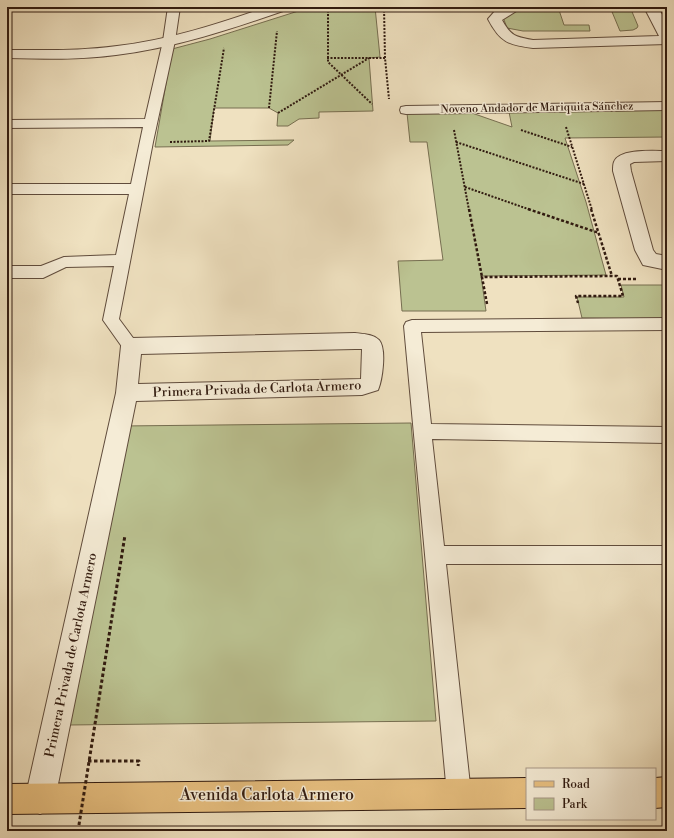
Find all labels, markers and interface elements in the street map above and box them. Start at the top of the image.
street label: Noveno Andador de Mariquita Sánchez [440,99,634,117]
street label: Primera Privada de Carlota Armero [152,377,362,401]
street label: Primera Privada de Carlota Armero [41,551,101,759]
legend [526,768,656,820]
text: Road [562,777,590,792]
street label: Avenida Carlota Armero [179,785,354,805]
text: Park [562,797,588,812]

